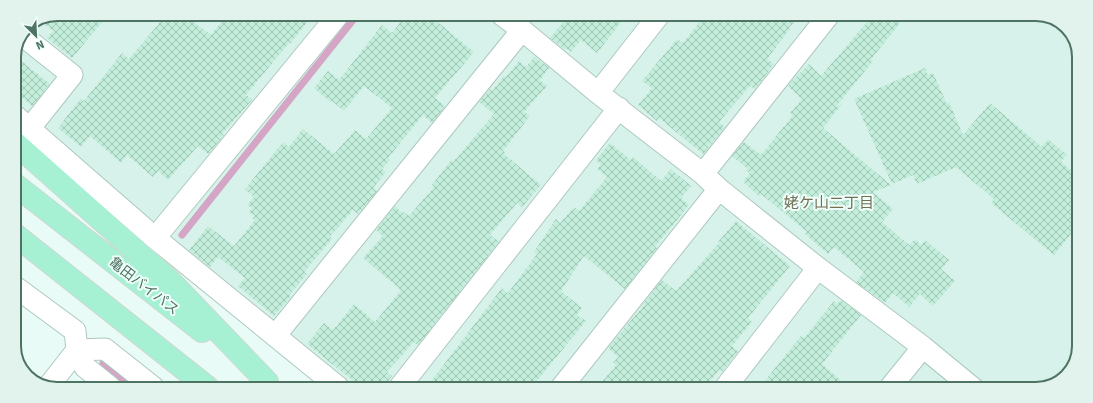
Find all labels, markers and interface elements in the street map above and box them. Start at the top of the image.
north arrow [16,16,56,56]
text: N [34,37,46,52]
district label: 姥ケ山二丁目 [784,194,874,212]
street label: 亀田バイパス [106,254,182,318]

